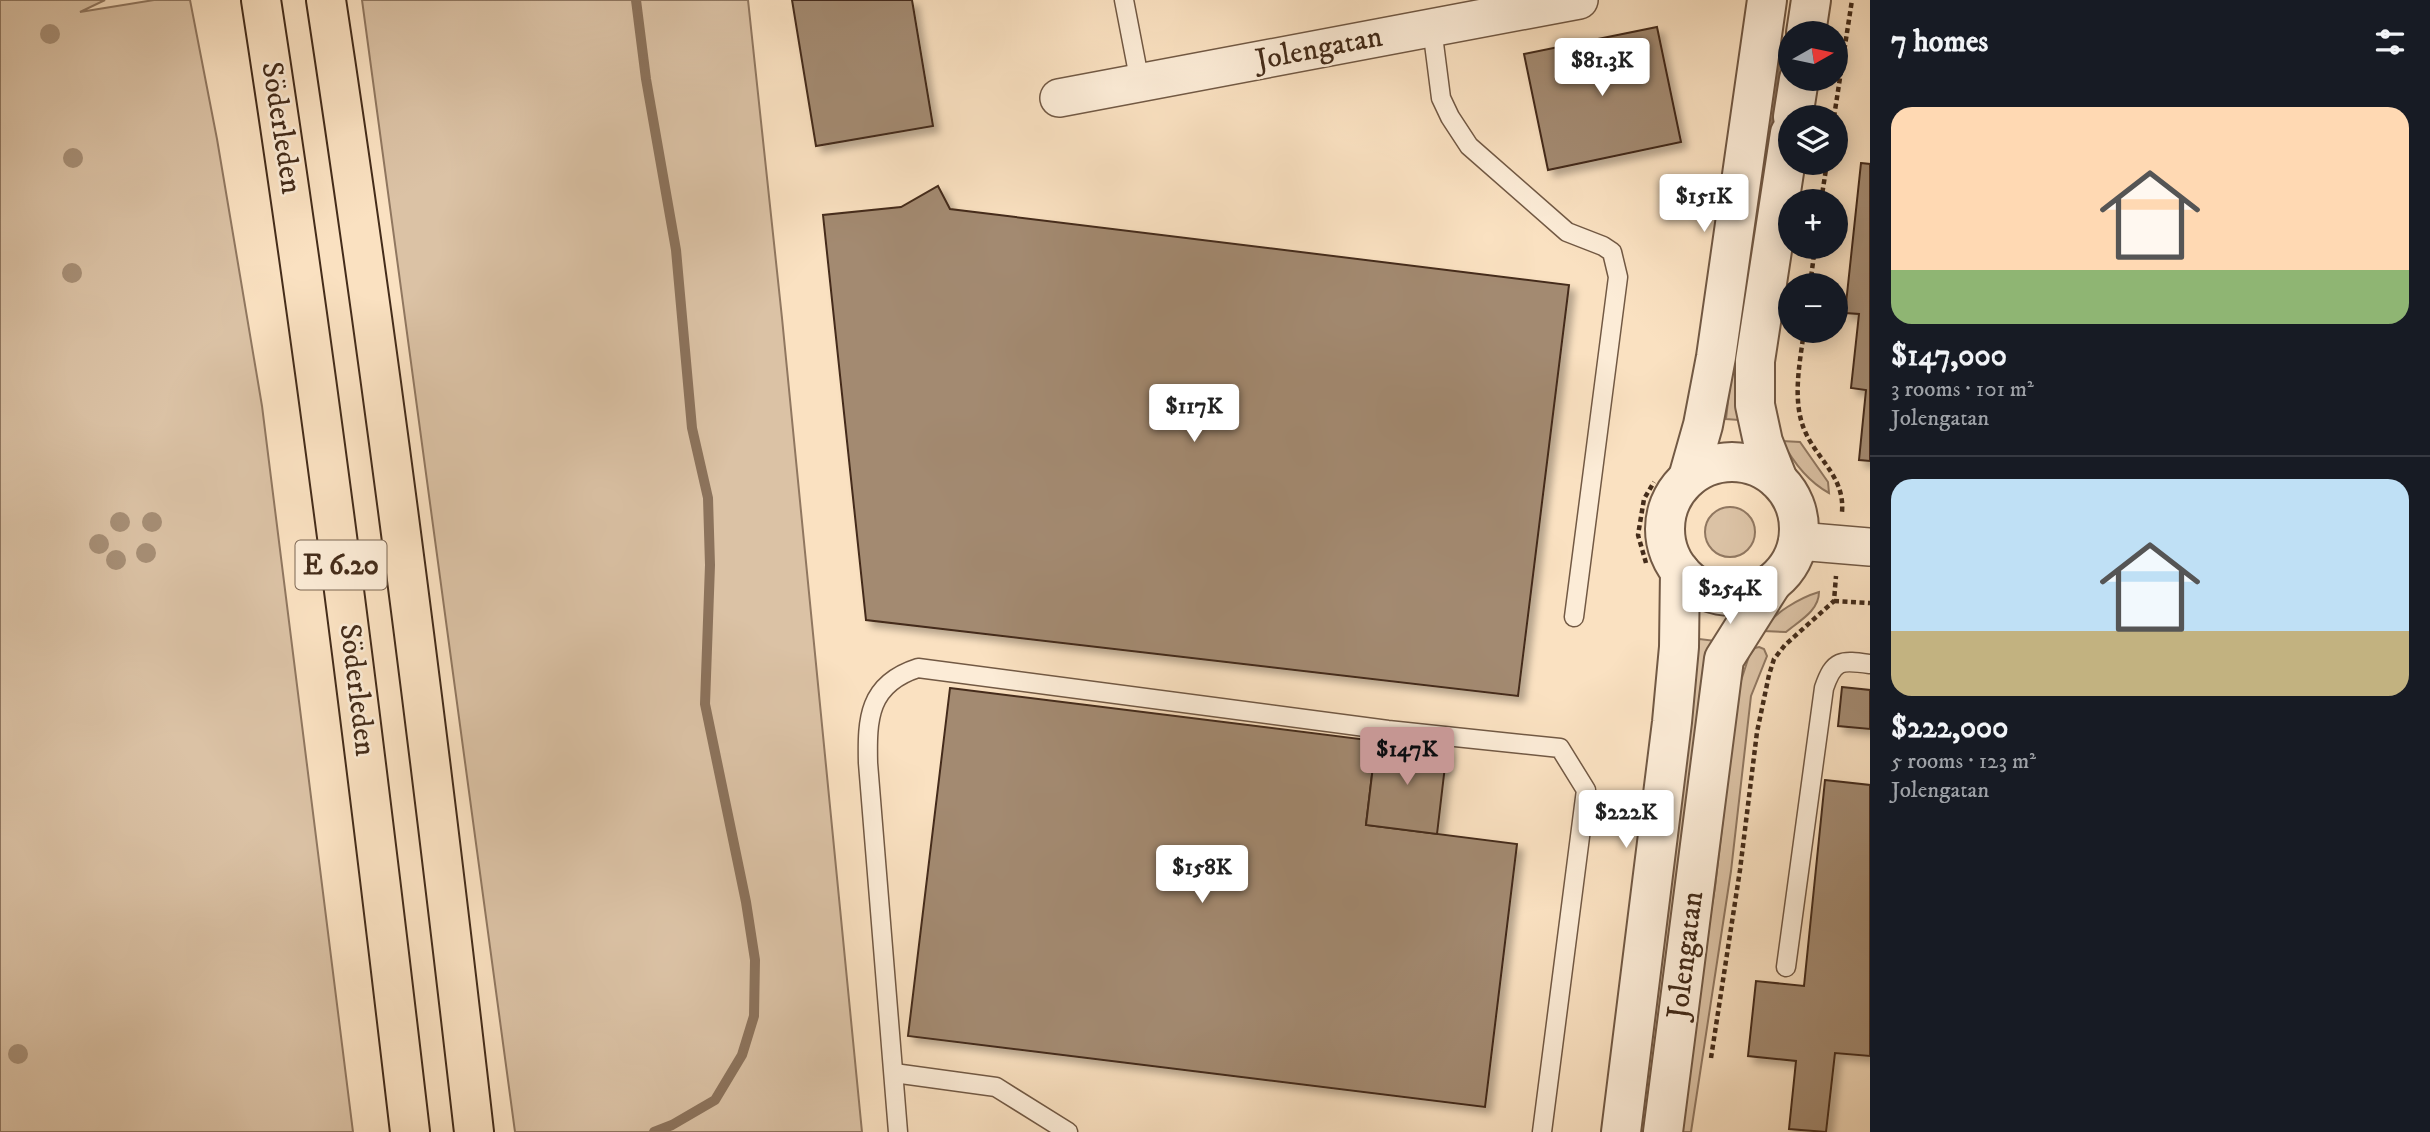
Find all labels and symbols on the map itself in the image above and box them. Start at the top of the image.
street label: Jolengatan [1250,19,1386,80]
north arrow [1778,21,1848,91]
pin: $81.3K [1545,38,1659,98]
street label: Söderleden [252,59,310,197]
pin: $151K [1655,174,1753,234]
pin: $117K [1145,384,1243,444]
road number: E 6.20 [296,540,386,590]
pin: $254K [1681,566,1779,626]
street label: Söderleden [331,622,384,759]
pin: $147K [1358,728,1456,787]
pin: $222K [1577,790,1675,850]
pin: $158K [1153,846,1251,905]
street label: Jolengatan [1659,889,1712,1024]

